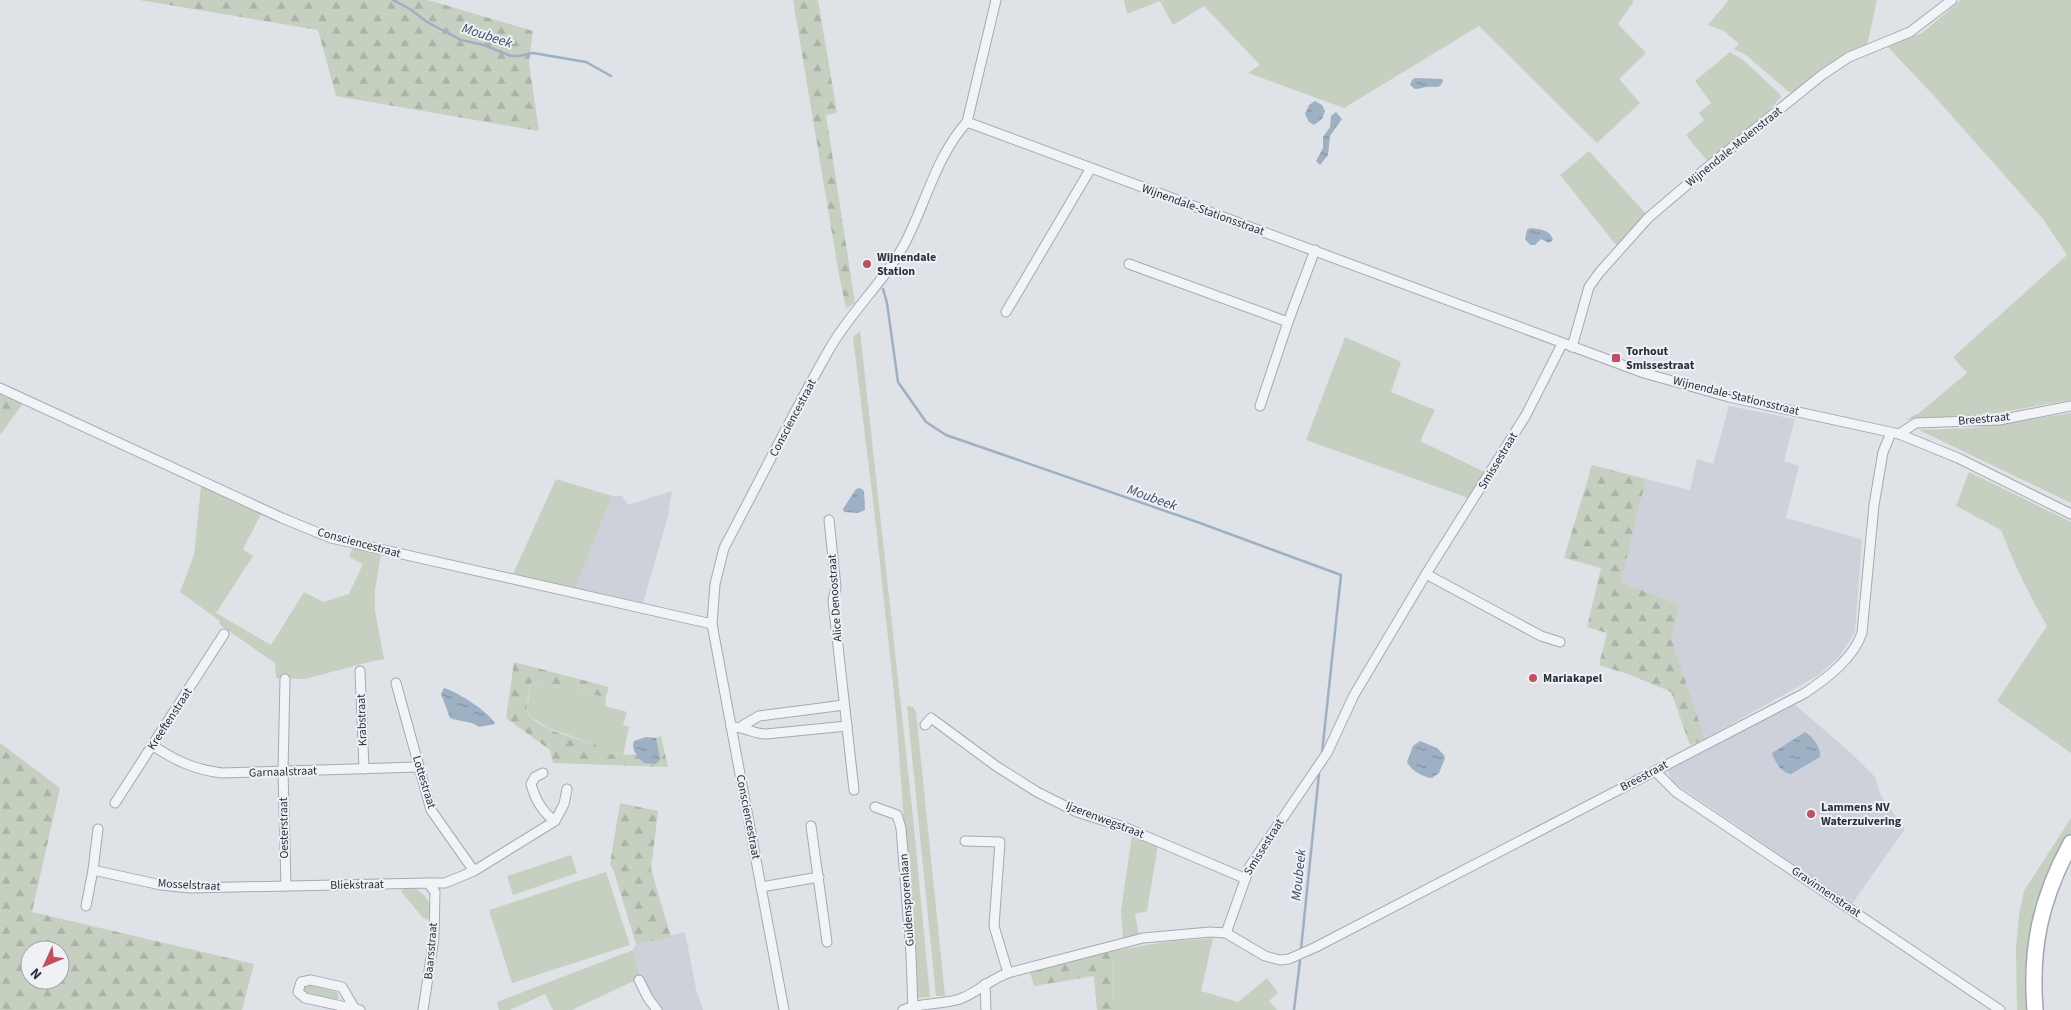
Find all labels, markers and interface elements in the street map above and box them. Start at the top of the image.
water label: Moubeek [459,18,515,54]
street label: Wijnendale-Molenstraat [1682,103,1786,191]
street label: Wijnendale-Stationsstraat [1139,180,1267,240]
place label: Wijnendale Station [877,249,936,280]
marker: Wijnendale Station [861,258,873,270]
place label: Torhout Smissestraat [1626,343,1695,374]
marker: Torhout Smissestraat [1610,352,1622,364]
street label: Wijnendale-Stationsstraat [1671,372,1801,420]
street label: Consciencestraat [765,376,821,460]
street label: Breestraat [1957,408,2011,430]
street label: Smissestraat [1474,429,1522,493]
water label: Moubeek [1124,480,1180,516]
street label: Consciencestraat [315,524,403,562]
street label: Alice Denoostraat [823,554,847,642]
place label: Mariakapel [1543,670,1603,687]
marker: Mariakapel [1527,672,1539,684]
street label: Kreeftenstraat [144,685,196,753]
street label: Krabstraat [353,694,371,746]
street label: Lottestraat [408,754,440,810]
street label: Breestraat [1617,756,1671,796]
street label: Garnaalstraat [249,762,317,782]
street label: Consciencestraat [731,773,765,861]
street label: Oesterstraat [275,797,293,859]
street label: Ijzerenwegstraat [1063,797,1147,843]
place label: Lammens NV Waterzuivering [1821,799,1902,830]
marker: Lammens NV Waterzuivering [1805,808,1817,820]
street label: Smissestraat [1240,815,1288,879]
water label: Moubeek [1286,848,1312,902]
street label: Guldensporenlaan [895,853,919,947]
street label: Gravinnenstraat [1788,863,1864,921]
street label: Mosselstraat [157,875,221,895]
street label: Bliekstraat [330,876,384,894]
street label: Baarsstraat [420,922,442,980]
north arrow [20,940,70,990]
text: N [26,963,47,984]

